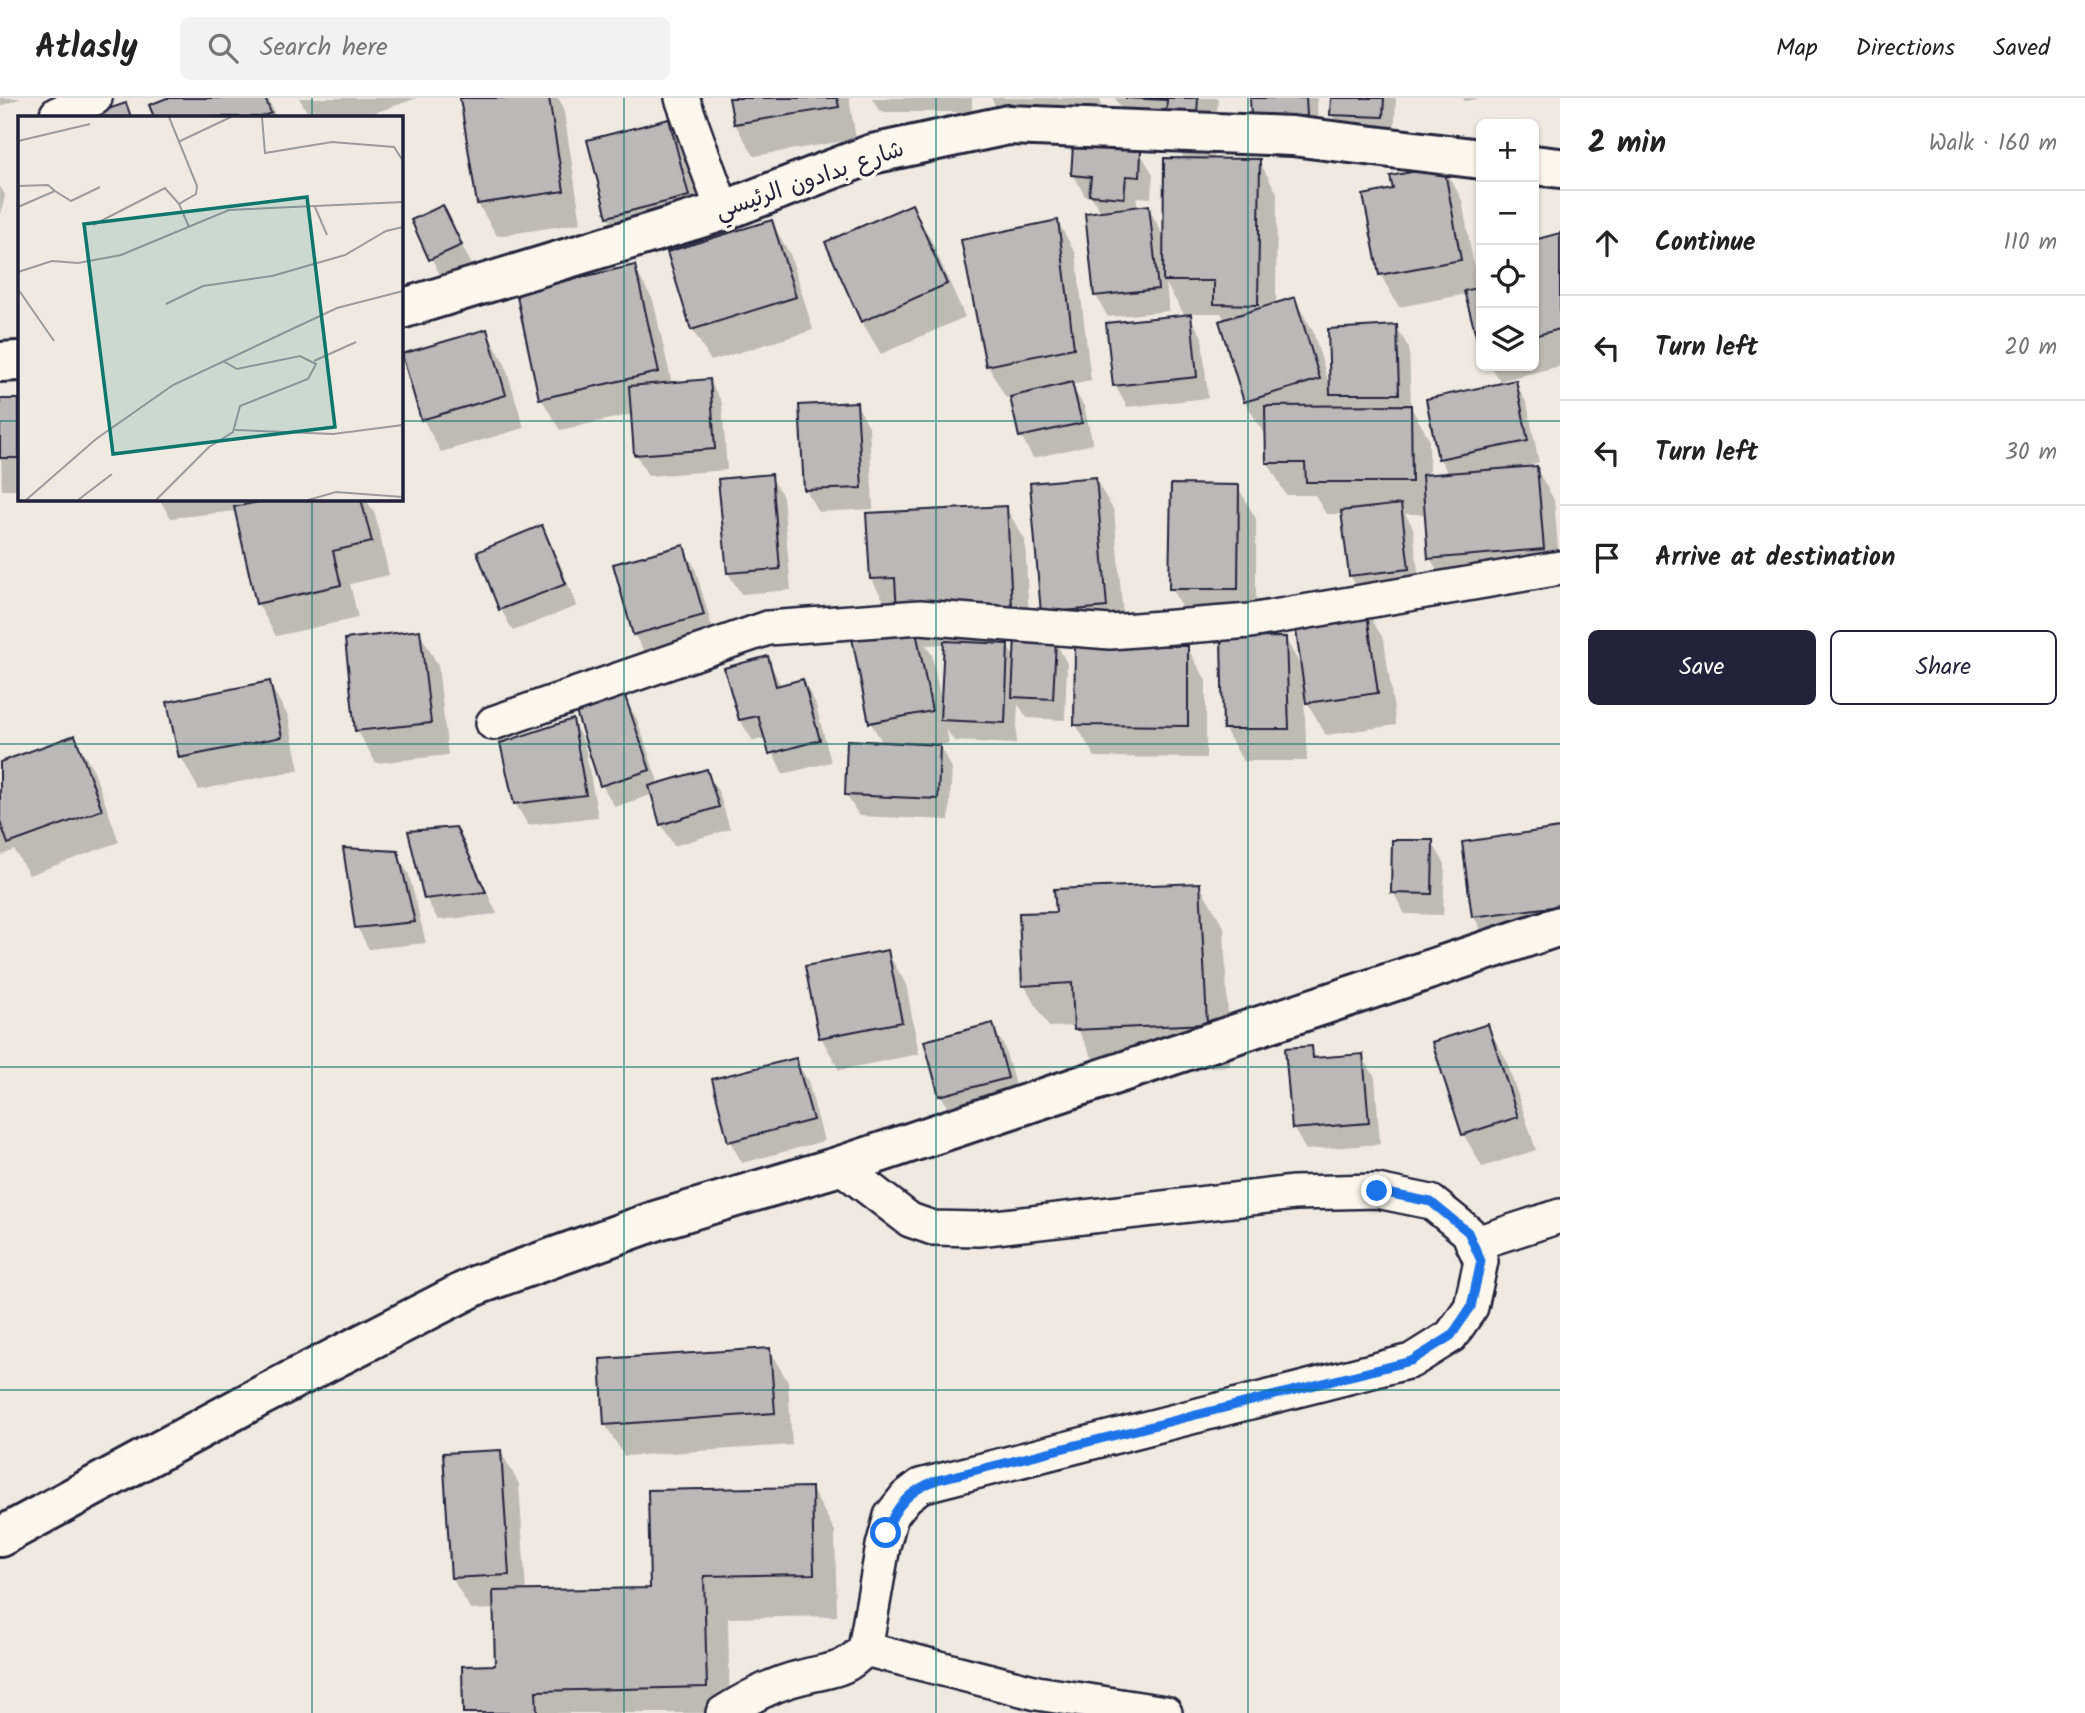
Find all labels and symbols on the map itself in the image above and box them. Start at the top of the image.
inset map [18,116,402,500]
street label: شارع بدادون الرئيسي [711,132,910,231]
route end [1361,1175,1392,1206]
route start [870,1517,901,1548]

